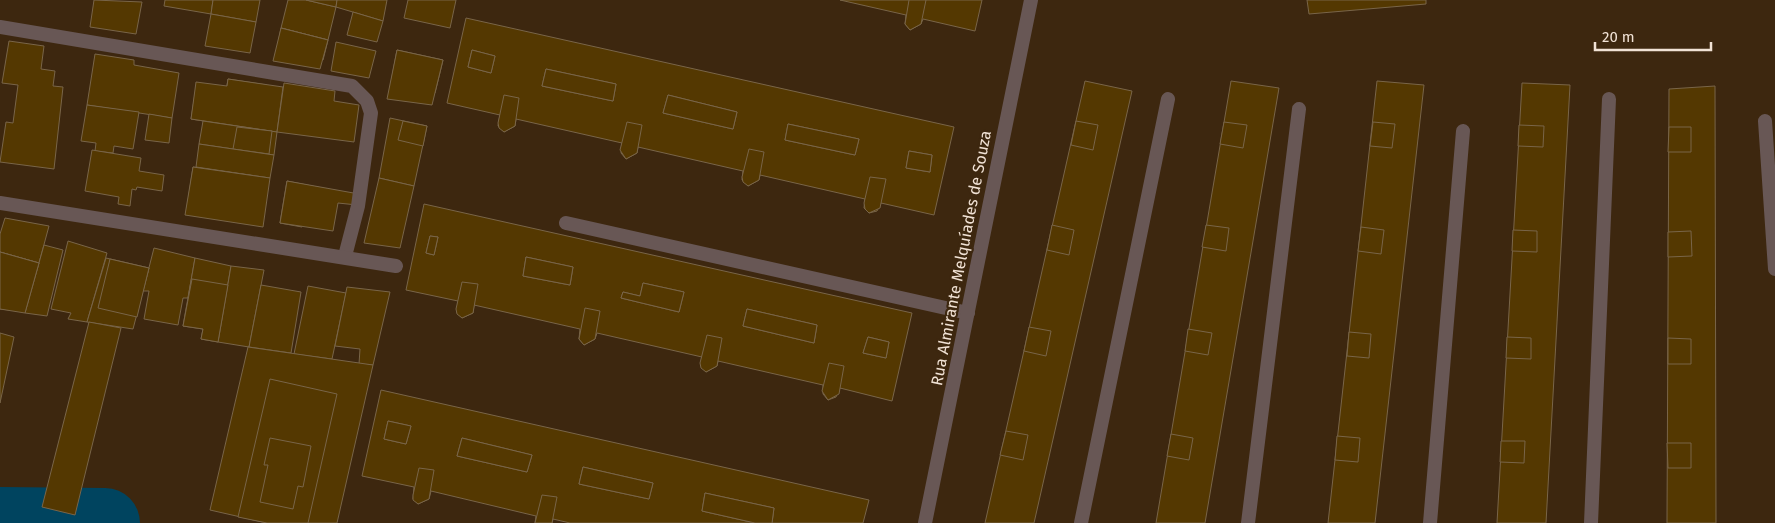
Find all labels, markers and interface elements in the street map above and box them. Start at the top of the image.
scale bar [1595,20,1711,52]
text: 20 m [1602,28,1635,46]
street label: Rua Almirante Melquíades de Souza [927,129,995,387]

